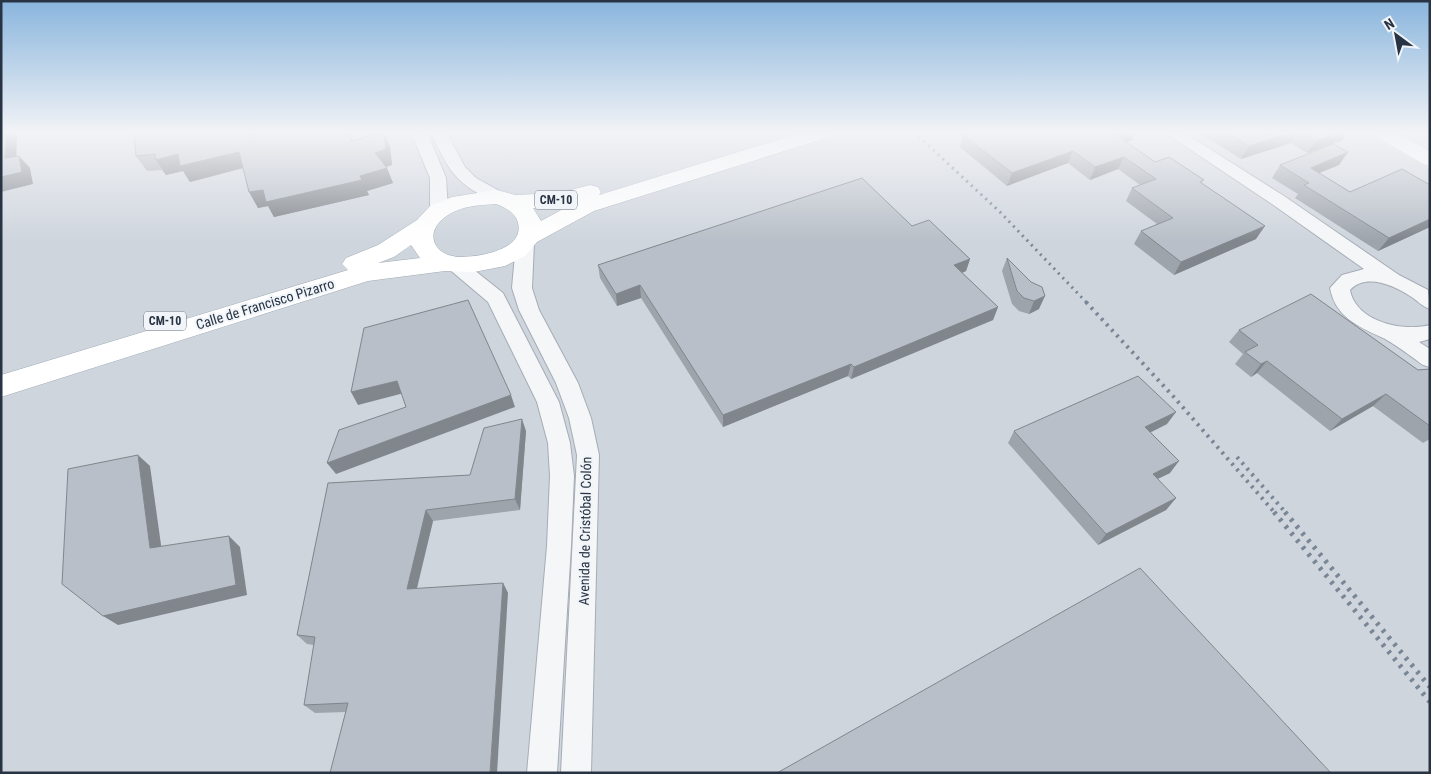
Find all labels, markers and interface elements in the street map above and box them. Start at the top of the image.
north arrow [1371,10,1421,60]
text: N [1381,15,1397,33]
road number: CM-10 [535,190,577,210]
street label: Calle de Francisco Pizarro [194,275,336,333]
road number: CM-10 [144,312,186,331]
street label: Avenida de Cristóbal Colón [576,457,594,605]

